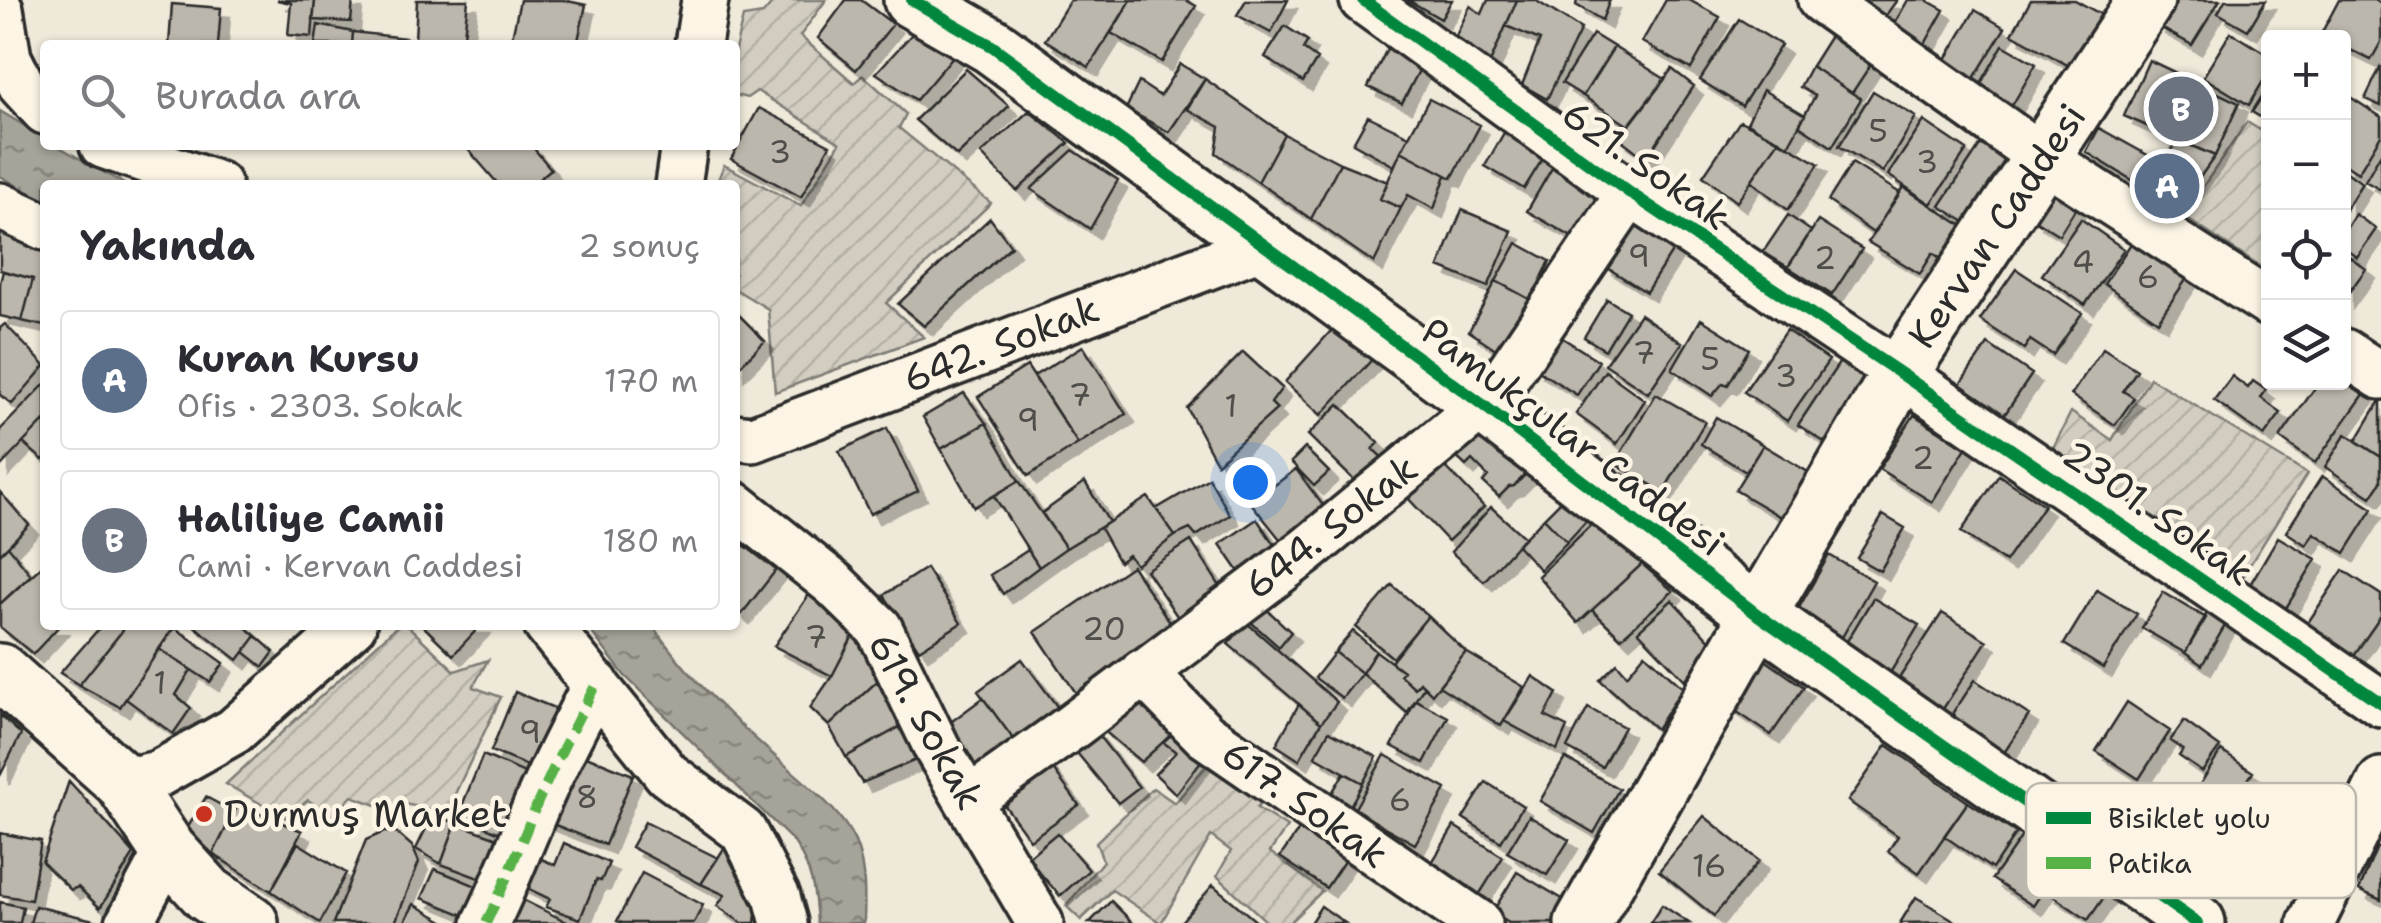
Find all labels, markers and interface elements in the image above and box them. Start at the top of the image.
map controls [2261,30,2351,390]
button: + [2261,30,2351,120]
search box [40,40,740,150]
icon: search [75,68,130,123]
text: Burada ara [155,70,361,121]
pin: B [2148,72,2214,146]
street label: 621. Sokak [1552,88,1741,241]
street label: Kervan Caddesi [1896,93,2097,358]
house number: 5 [1868,109,1888,152]
button: − [2261,120,2351,210]
house number: 3 [769,130,791,173]
house number: 3 [1916,140,1938,183]
pin: A [2134,148,2200,224]
button: locate [2261,210,2351,300]
text: Yakında [80,217,255,273]
text: 2 sonuç [578,224,700,267]
house number: 9 [1628,234,1650,277]
house number: 2 [1814,236,1836,279]
house number: 4 [2072,240,2094,283]
house number: 6 [2137,255,2159,298]
street label: 642. Sokak [895,283,1106,404]
button: layers [2261,300,2351,390]
street label: Pamukçular Caddesi [1411,306,1735,567]
house number: 7 [1633,331,1655,374]
text: Kuran Kursu [177,333,420,384]
house number: 5 [1700,337,1720,380]
house number: 3 [1775,354,1797,397]
text: A [102,359,127,402]
text: 170 m [604,359,698,402]
house number: 7 [1069,373,1091,416]
text: Ofis · 2303. Sokak [177,384,463,427]
house number: 1 [1224,384,1238,427]
house number: 9 [1017,398,1039,441]
street label: 2301. Sokak [2053,428,2264,597]
house number: 2 [1912,436,1934,479]
street label: 644. Sokak [1234,443,1428,610]
your location [1225,457,1276,508]
text: Haliliye Camii [177,493,445,544]
text: B [105,519,124,562]
text: 180 m [602,519,698,562]
text: Cami · Kervan Caddesi [177,544,523,587]
house number: 20 [1082,607,1126,650]
house number: 7 [805,615,827,658]
street label: 619. Sokak [857,623,996,819]
house number: 1 [153,661,167,704]
house number: 9 [519,710,541,753]
street label: 617. Sokak [1212,728,1399,880]
house number: 8 [576,775,598,818]
house number: 6 [1389,778,1411,821]
legend [2026,783,2356,898]
place label: Durmuş Market [224,788,508,839]
text: Bisiklet yolu [2108,799,2271,837]
marker: Durmuş Market [193,803,215,825]
house number: 16 [1692,844,1726,887]
text: Patika [2108,844,2192,882]

